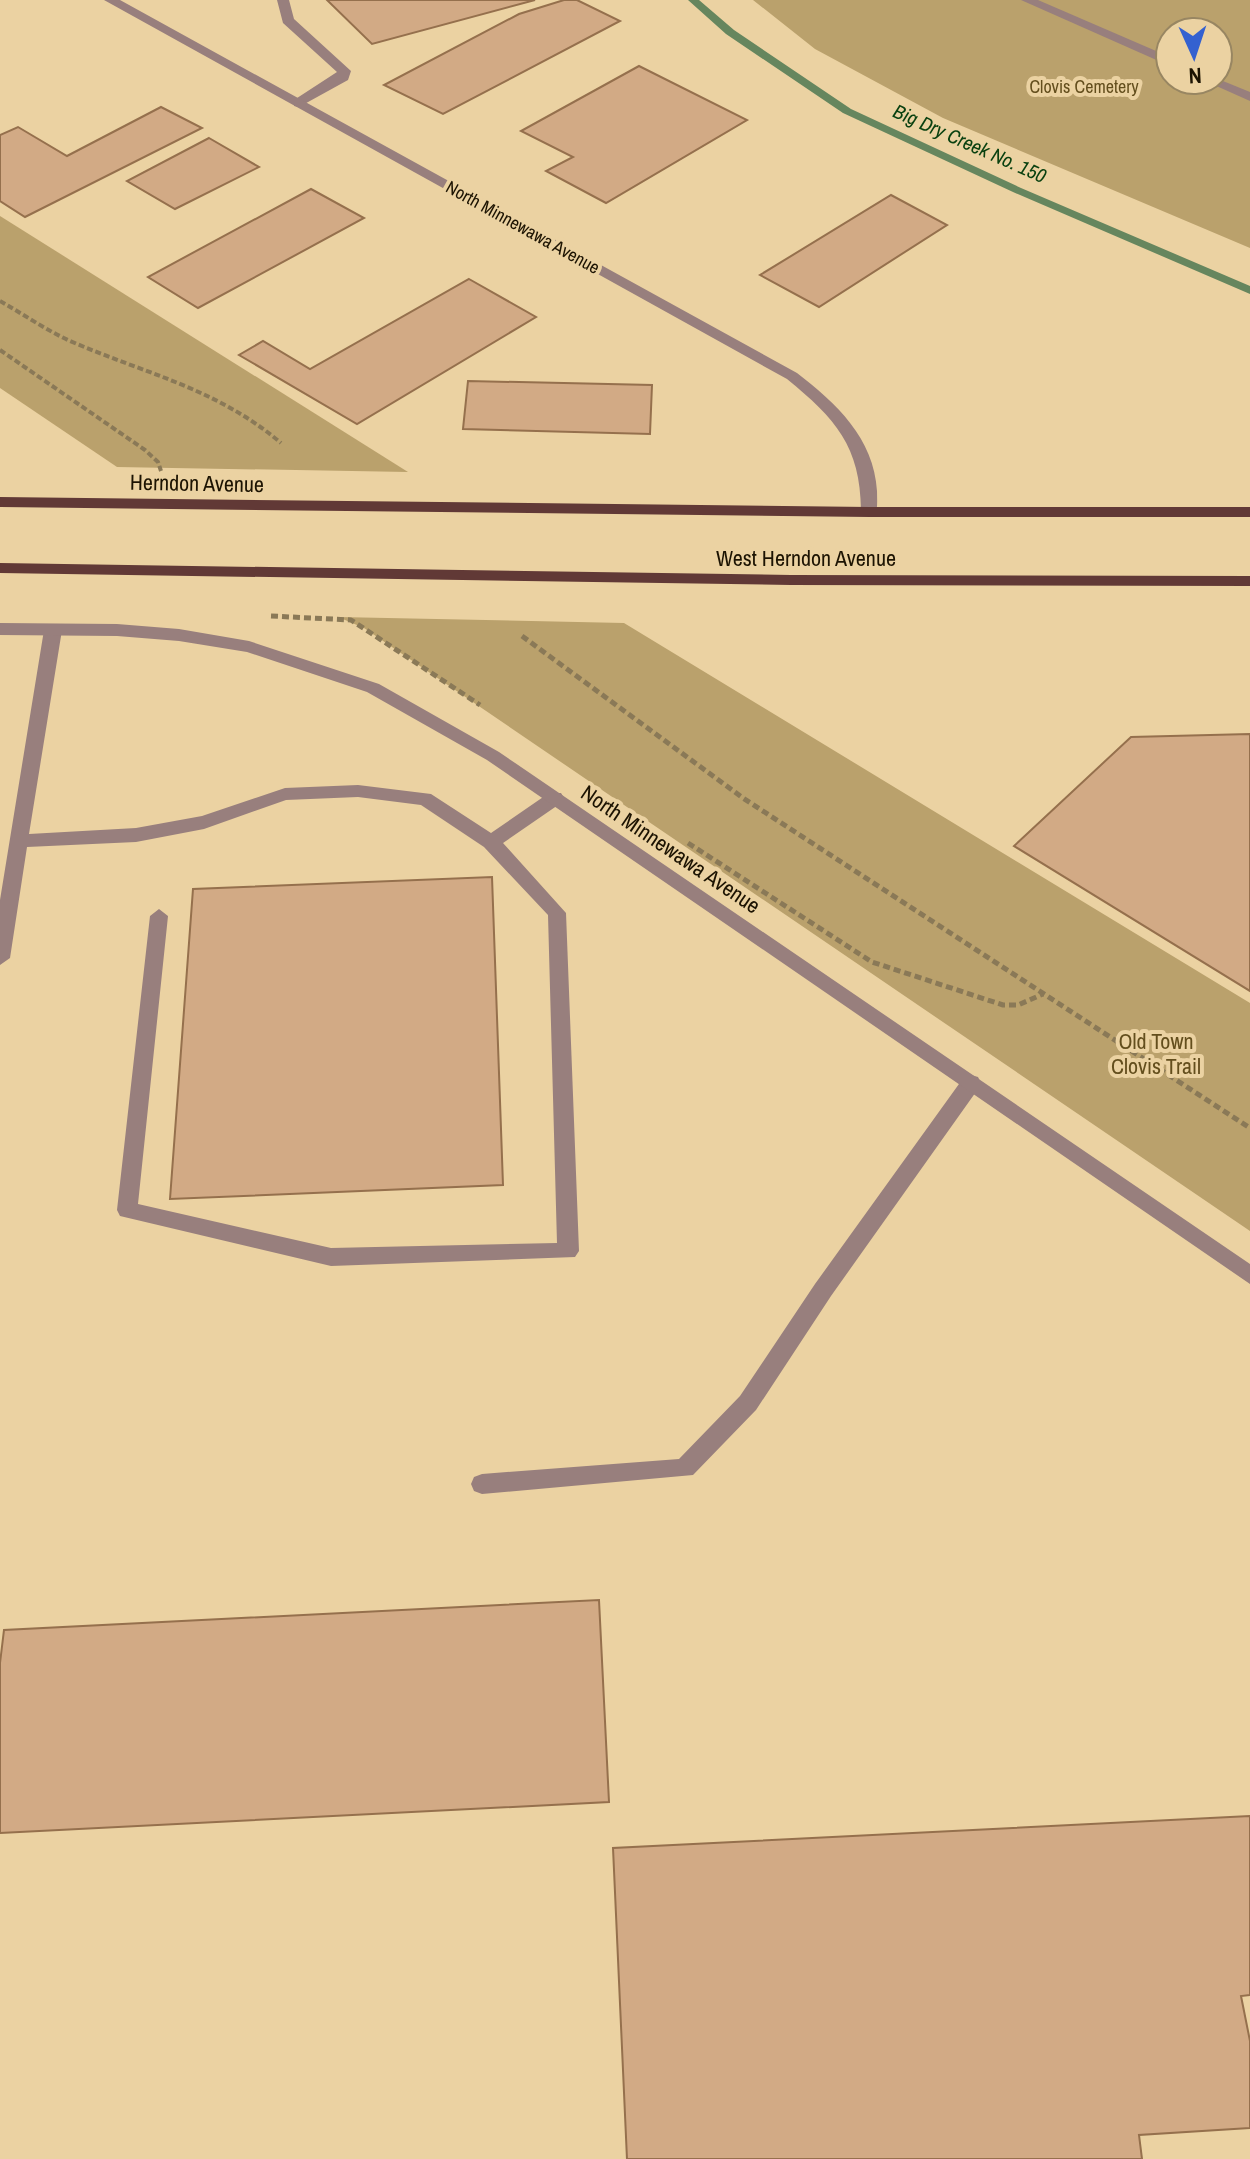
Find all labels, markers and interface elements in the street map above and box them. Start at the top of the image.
north arrow [1154,16,1234,96]
text: N [1188,61,1202,91]
park label: Clovis Cemetery [1029,74,1139,99]
water label: Big Dry Creek No. 150 [889,97,1051,189]
street label: North Minnewawa Avenue [442,174,604,280]
street label: Herndon Avenue [130,467,264,499]
street label: West Herndon Avenue [716,543,896,573]
street label: North Minnewawa Avenue [575,778,767,920]
park label: Old Town Clovis Trail [1111,1026,1201,1081]

